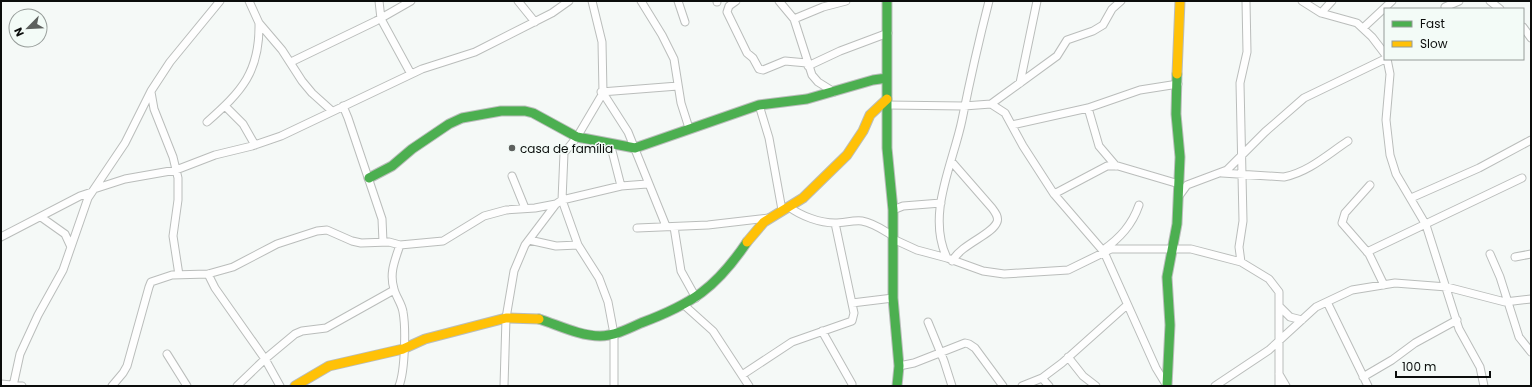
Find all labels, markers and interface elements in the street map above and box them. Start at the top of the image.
north arrow [8,8,48,48]
legend [1384,8,1524,60]
text: Fast [1420,15,1445,32]
text: N [10,25,28,39]
text: Slow [1420,35,1448,52]
place label: casa de família [520,140,613,157]
marker: casa de família [507,143,517,153]
scale bar [1396,353,1490,379]
text: 100 m [1402,358,1436,375]

